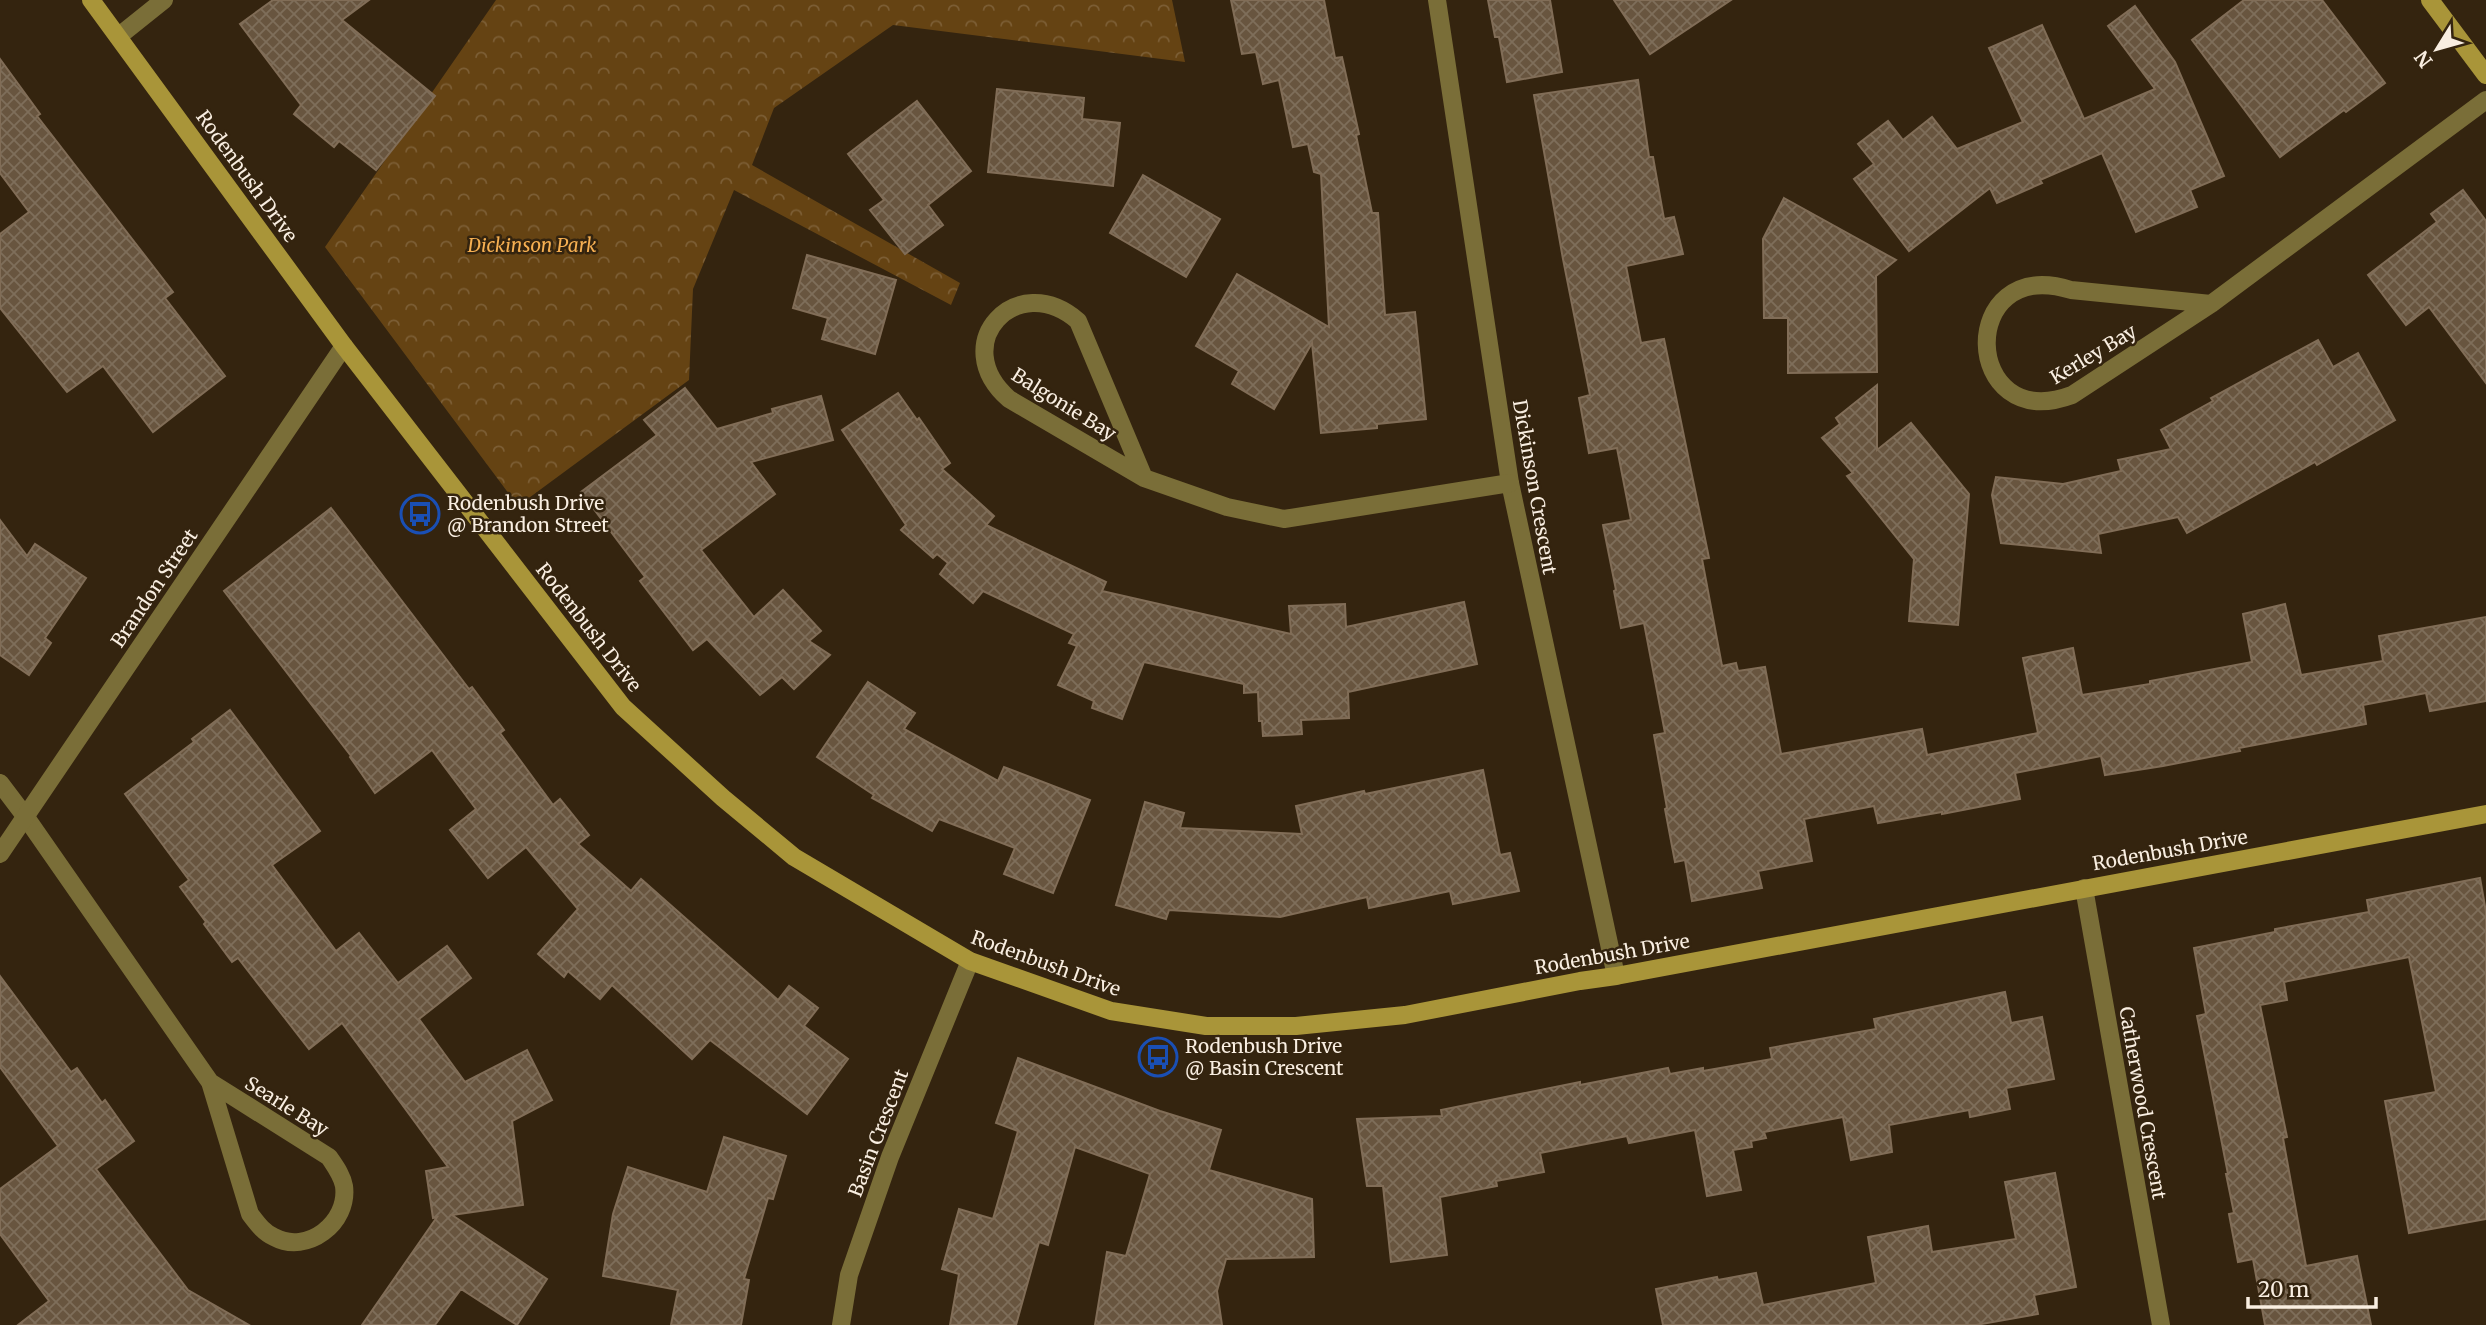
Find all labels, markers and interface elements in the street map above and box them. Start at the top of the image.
north arrow [2402,14,2472,84]
text: N [2409,46,2438,72]
street label: Rodenbush Drive [191,105,303,247]
park label: Dickinson Park [467,233,597,257]
street label: Kerley Bay [2045,319,2141,389]
street label: Balgonie Bay [1007,362,1121,446]
street label: Dickinson Crescent [1508,398,1562,577]
place label: Rodenbush Drive @ Brandon Street [447,491,609,537]
bus stop icon: Rodenbush Drive @ Brandon Street [399,493,441,535]
street label: Brandon Street [106,524,203,652]
street label: Rodenbush Drive [531,558,647,696]
street label: Rodenbush Drive [2091,825,2250,875]
street label: Rodenbush Drive [968,925,1124,1001]
street label: Rodenbush Drive [1533,929,1692,979]
street label: Catherwood Crescent [2114,1005,2172,1202]
place label: Rodenbush Drive @ Basin Crescent [1185,1034,1344,1080]
bus stop icon: Rodenbush Drive @ Basin Crescent [1137,1036,1179,1078]
street label: Basin Crescent [843,1065,914,1200]
street label: Searle Bay [241,1071,333,1141]
scale bar [2248,1266,2376,1310]
text: 20 m [2258,1276,2310,1303]

